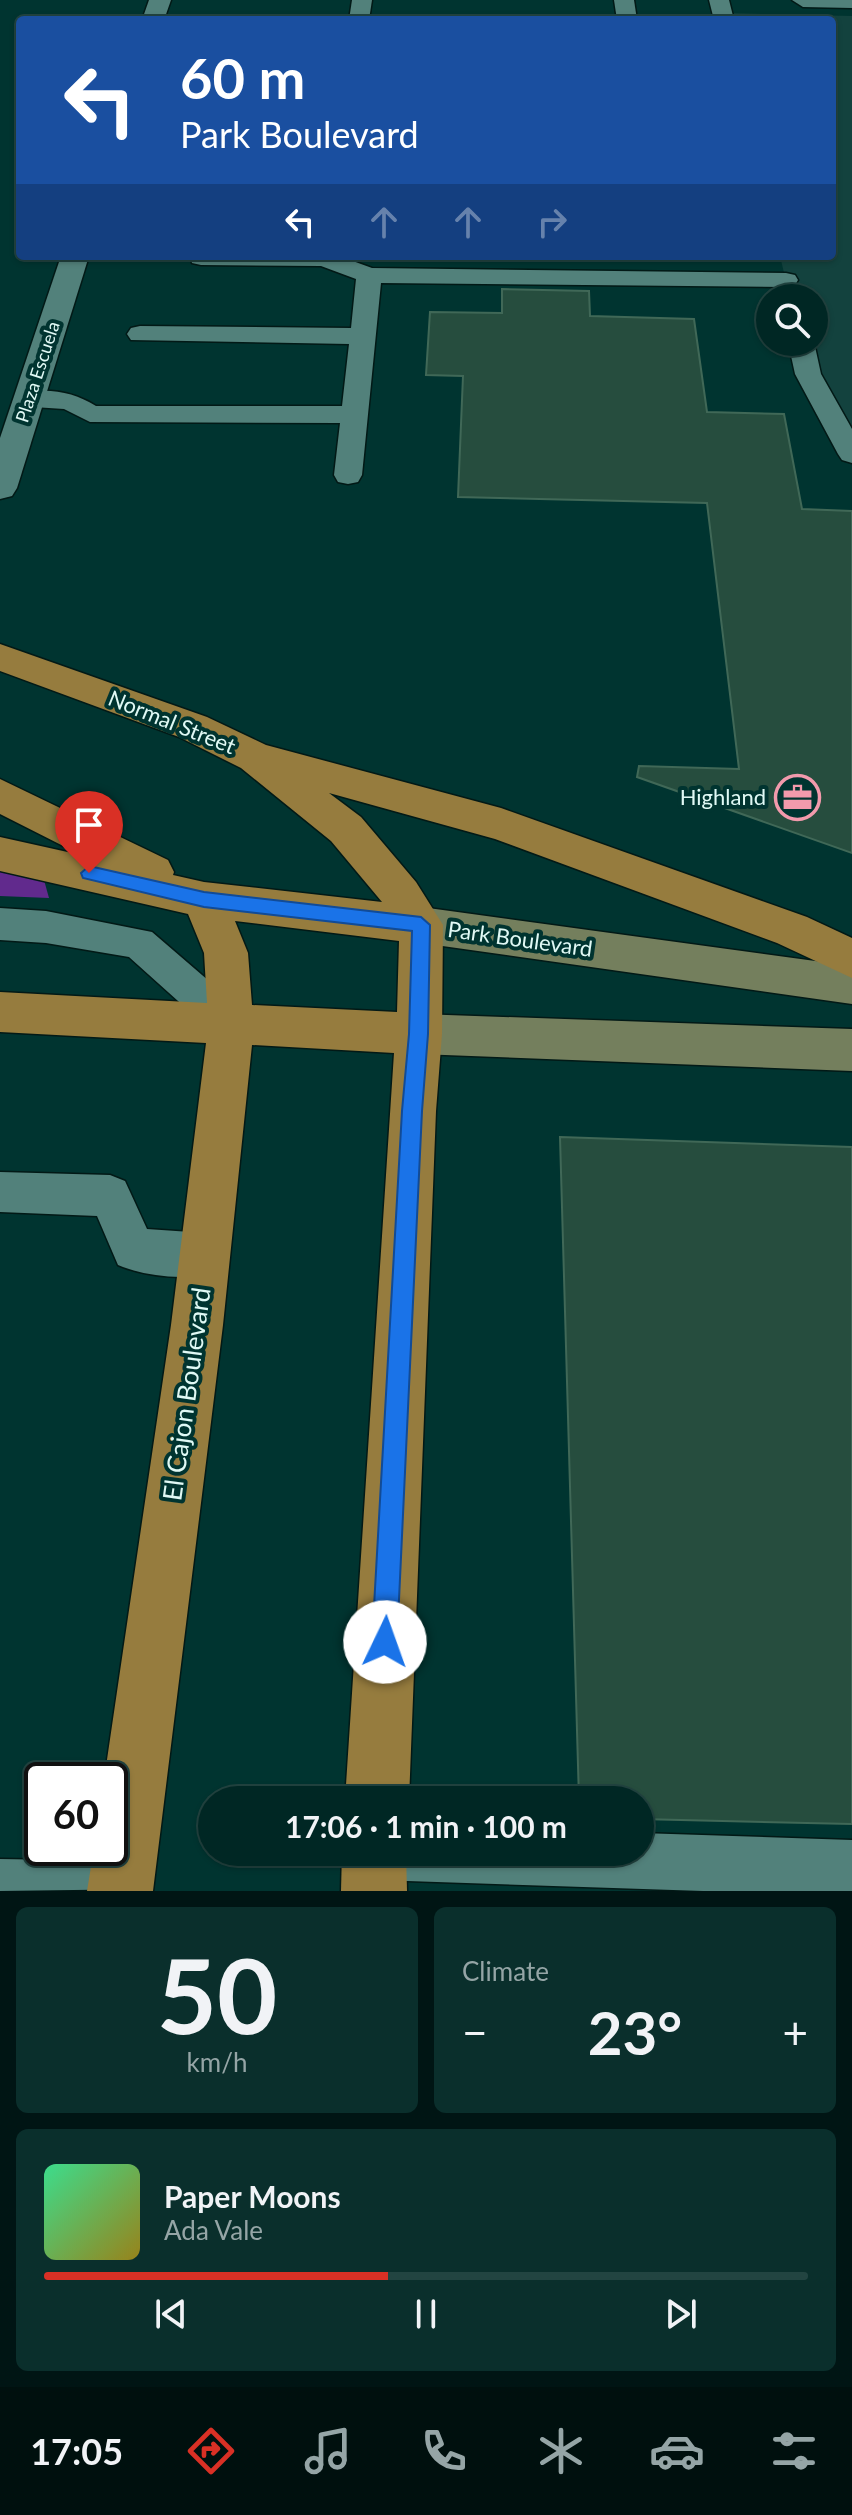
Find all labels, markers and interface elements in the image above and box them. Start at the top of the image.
text: 60 m [180,44,305,111]
icon: left [48,48,152,152]
text: Park Boulevard [180,112,419,156]
icon: left [278,200,322,244]
icon: ahead [362,200,406,244]
icon: ahead [446,200,490,244]
icon: right [530,200,574,244]
map controls [756,284,828,356]
button: search [756,284,828,356]
street label: Plaza Escuela [10,318,64,425]
street label: Normal Street [105,684,240,759]
office icon: Highland [773,773,821,821]
place label: Highland [680,783,766,810]
pin [55,791,123,873]
icon: arrive [67,803,111,847]
street label: Park Boulevard [446,915,594,962]
street label: El Cajon Boulevard [155,1285,217,1503]
position arrow [343,1600,427,1684]
speed limit sign: 60 [24,1762,128,1866]
text: 17:06 · 1 min · 100 m [285,1808,567,1844]
text: 50 [157,1931,277,2056]
text: Climate [462,1955,549,1987]
text: 23° [588,1996,682,2068]
text: − [462,2006,488,2058]
text: + [782,2006,808,2058]
text: km/h [187,2046,247,2078]
text: Paper Moons [164,2178,341,2214]
text: Ada Vale [164,2214,263,2246]
icon: previous [149,2292,193,2336]
icon: pause [404,2292,448,2336]
icon: next [659,2292,703,2336]
icon: directions [183,2423,239,2479]
icon: music [300,2423,356,2479]
icon: phone [416,2423,472,2479]
icon: climate [533,2423,589,2479]
icon: car [649,2423,705,2479]
icon: filters [766,2423,822,2479]
text: 17:05 [30,2429,123,2473]

